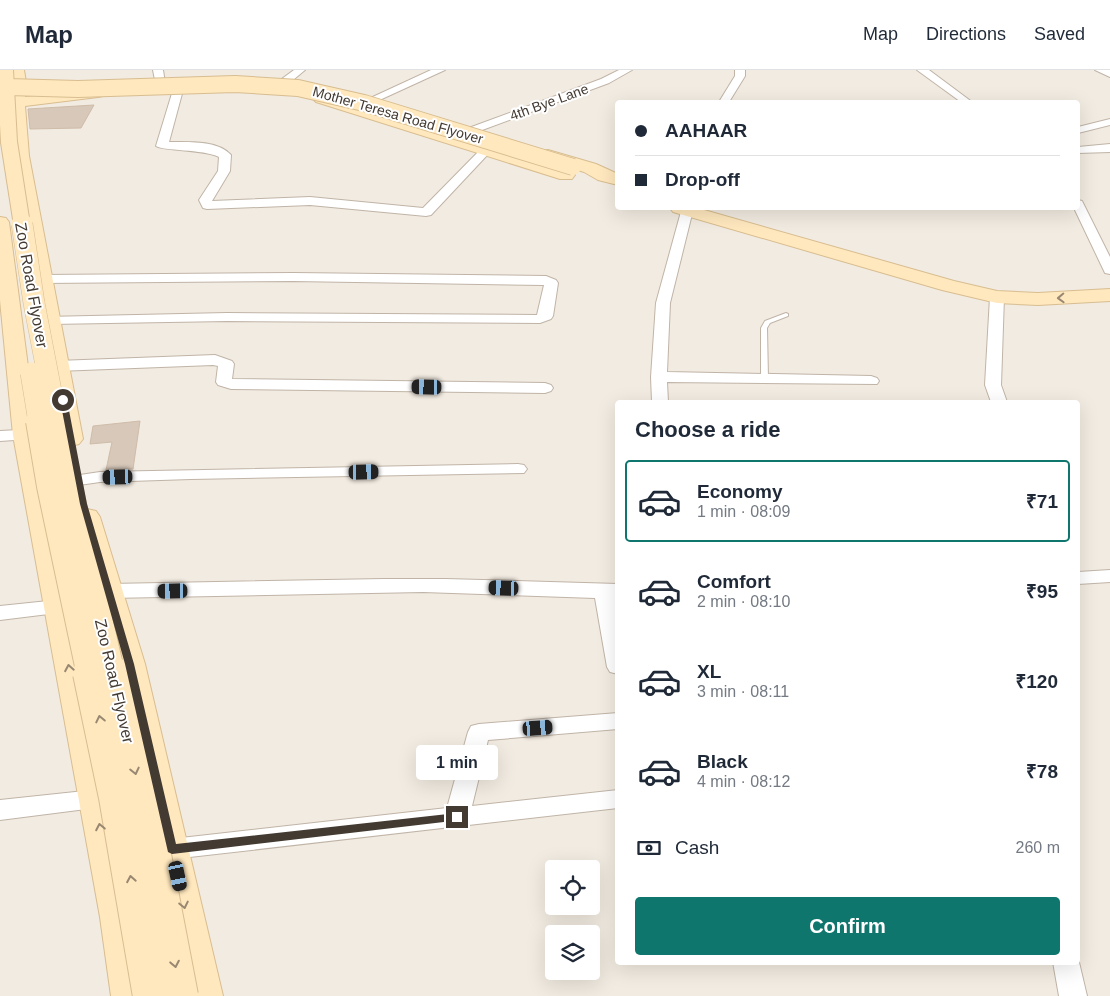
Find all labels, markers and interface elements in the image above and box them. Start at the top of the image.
text: Map [25,21,73,48]
text: Map [863,24,898,44]
text: Directions [926,24,1006,44]
text: Saved [1034,24,1085,44]
street label: 4th Bye Lane [507,80,591,124]
street label: Mother Teresa Road Flyover [311,83,485,147]
text: AAHAAR [665,120,747,141]
text: Drop-off [665,169,740,190]
street label: Zoo Road Flyover [12,221,51,350]
one-way arrow [1057,293,1065,304]
car [411,379,442,395]
route start [52,389,74,411]
text: Choose a ride [635,417,780,442]
car [348,464,379,480]
car [102,469,133,485]
icon: car [637,479,682,524]
text: Economy [697,481,783,502]
text: ₹71 [1026,491,1058,512]
text: 1 min · 08:09 [697,503,790,520]
icon: car [637,569,682,614]
text: Comfort [697,571,771,592]
car [488,580,519,596]
text: ₹95 [1026,581,1058,602]
car [157,583,188,599]
text: 2 min · 08:10 [697,593,790,610]
street label: Zoo Road Flyover [92,617,137,746]
icon: car [637,659,682,704]
text: XL [697,661,721,682]
one-way arrow [65,663,75,672]
text: ₹120 [1015,671,1058,692]
text: 3 min · 08:11 [697,683,789,700]
one-way arrow [95,715,106,724]
car [522,719,553,737]
callout: 1 min [416,744,498,780]
icon: car [637,749,682,794]
text: Black [697,751,748,772]
text: 1 min [436,754,478,771]
text: ₹78 [1026,761,1058,782]
one-way arrow [129,766,140,775]
text: 4 min · 08:12 [697,773,790,790]
route end [446,806,468,828]
one-way arrow [95,823,106,832]
icon: cash [635,834,663,862]
text: Cash [675,837,719,858]
text: 260 m [1016,839,1060,856]
car [167,860,188,892]
map controls [545,860,600,980]
button: locate [545,860,600,915]
one-way arrow [126,875,136,883]
button: Confirm [635,897,1060,955]
one-way arrow [178,901,189,910]
button: layers [545,925,600,980]
one-way arrow [169,960,179,968]

